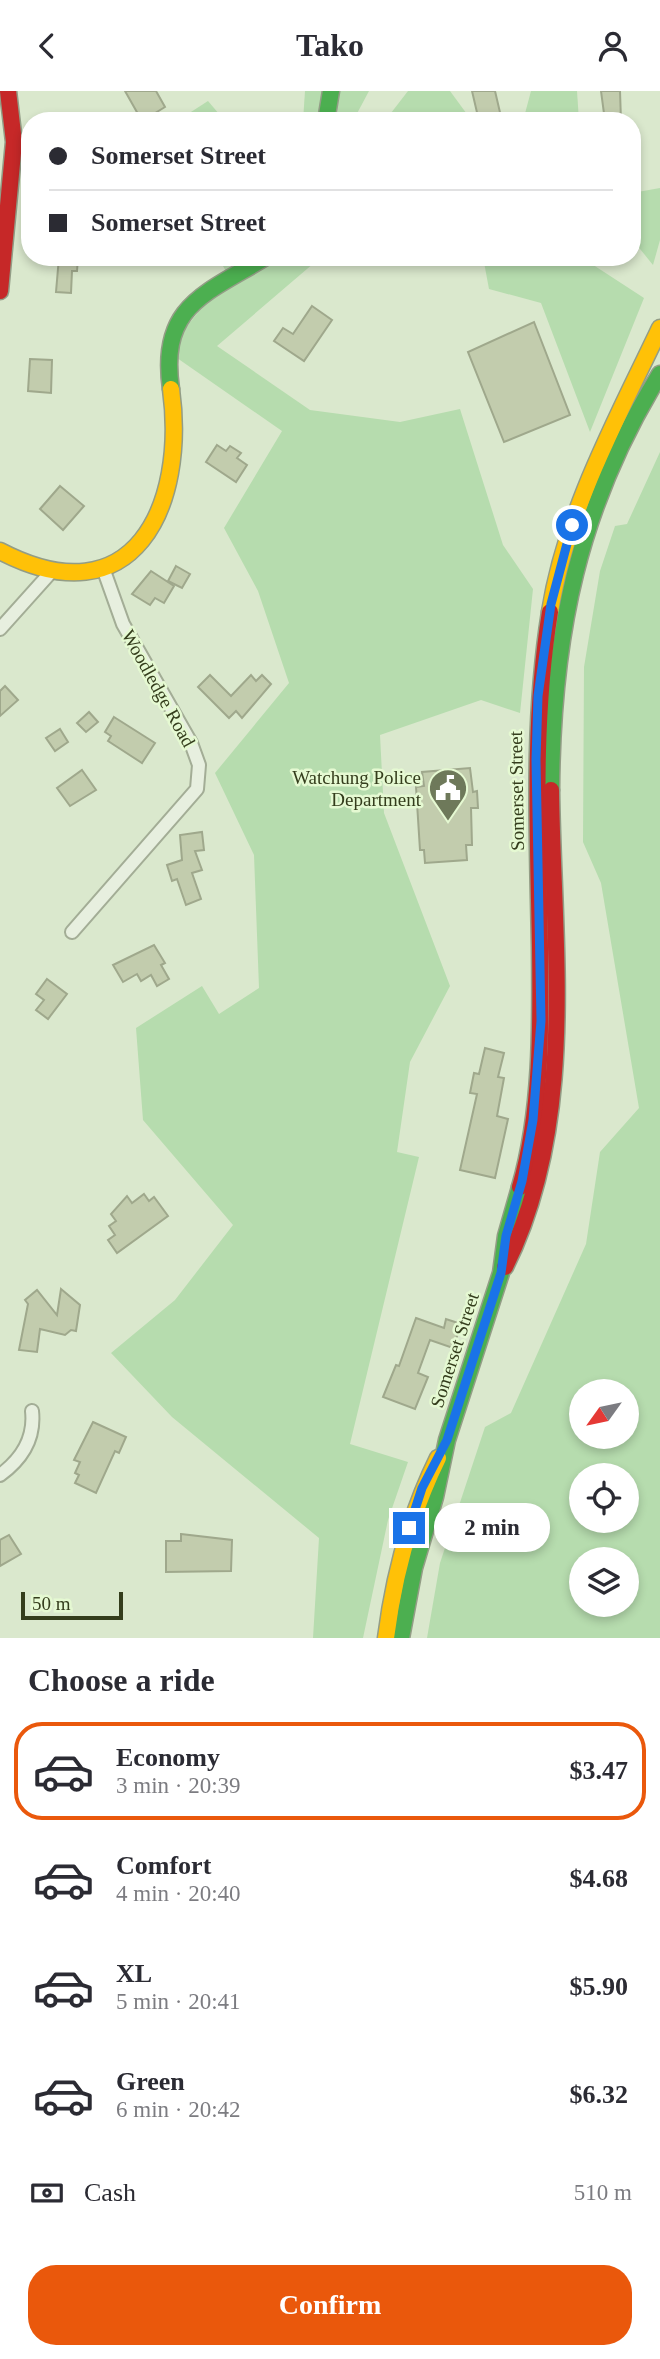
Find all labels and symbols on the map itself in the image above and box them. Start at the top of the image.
route start [556,509,588,541]
street label: Woodledge Road [118,626,200,751]
street label: Somerset Street [505,730,528,851]
place label: Watchung Police Department [292,767,422,810]
public building icon: Watchung Police Department [427,767,469,822]
street label: Somerset Street [426,1289,483,1410]
north arrow [569,1379,639,1449]
callout: 2 min [434,1503,549,1553]
route end [393,1512,425,1544]
scale bar [21,1589,122,1621]

